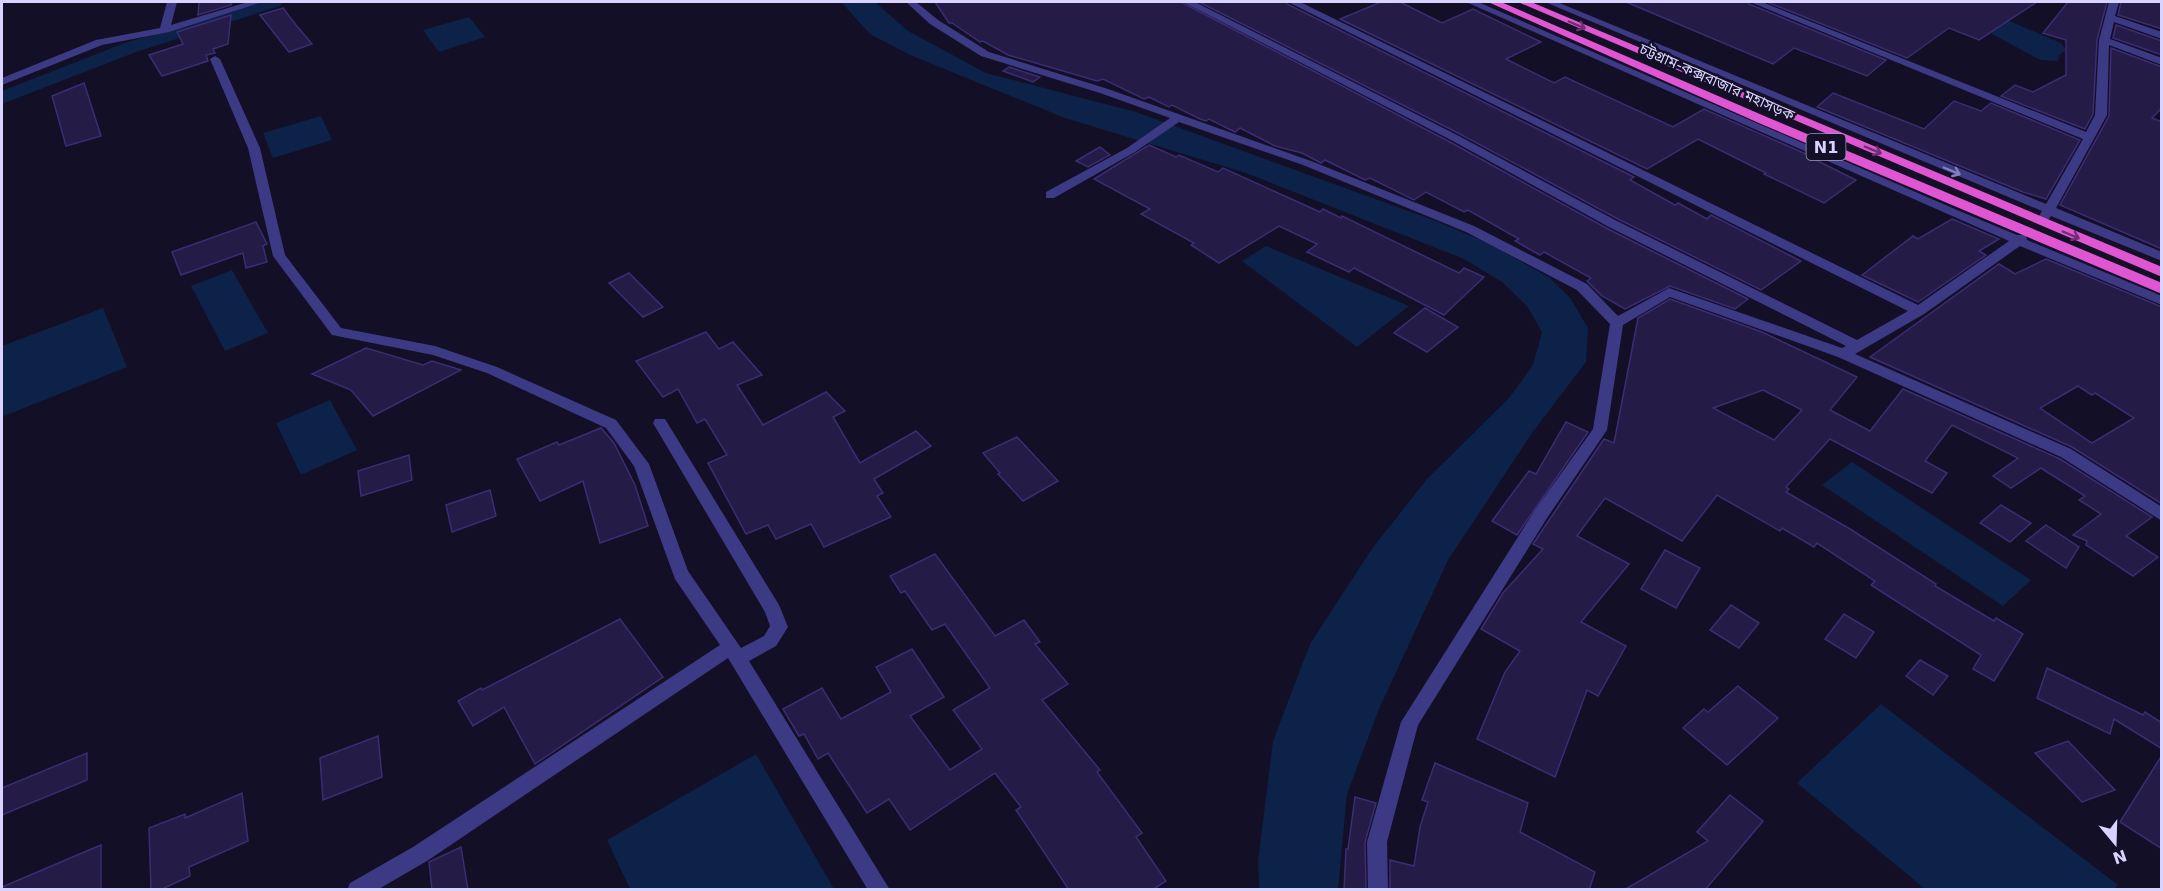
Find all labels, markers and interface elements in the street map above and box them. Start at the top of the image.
one-way arrow [1567,20,1586,31]
street label: চট্টগ্রাম-কক্সবাজার মহাসড়ক [1636,39,1798,125]
road number: N1 [1806,134,1846,160]
one-way arrow [1863,145,1881,156]
one-way arrow [1943,166,1961,177]
one-way arrow [2061,230,2080,241]
north arrow [2085,813,2145,873]
text: N [2110,846,2129,868]

